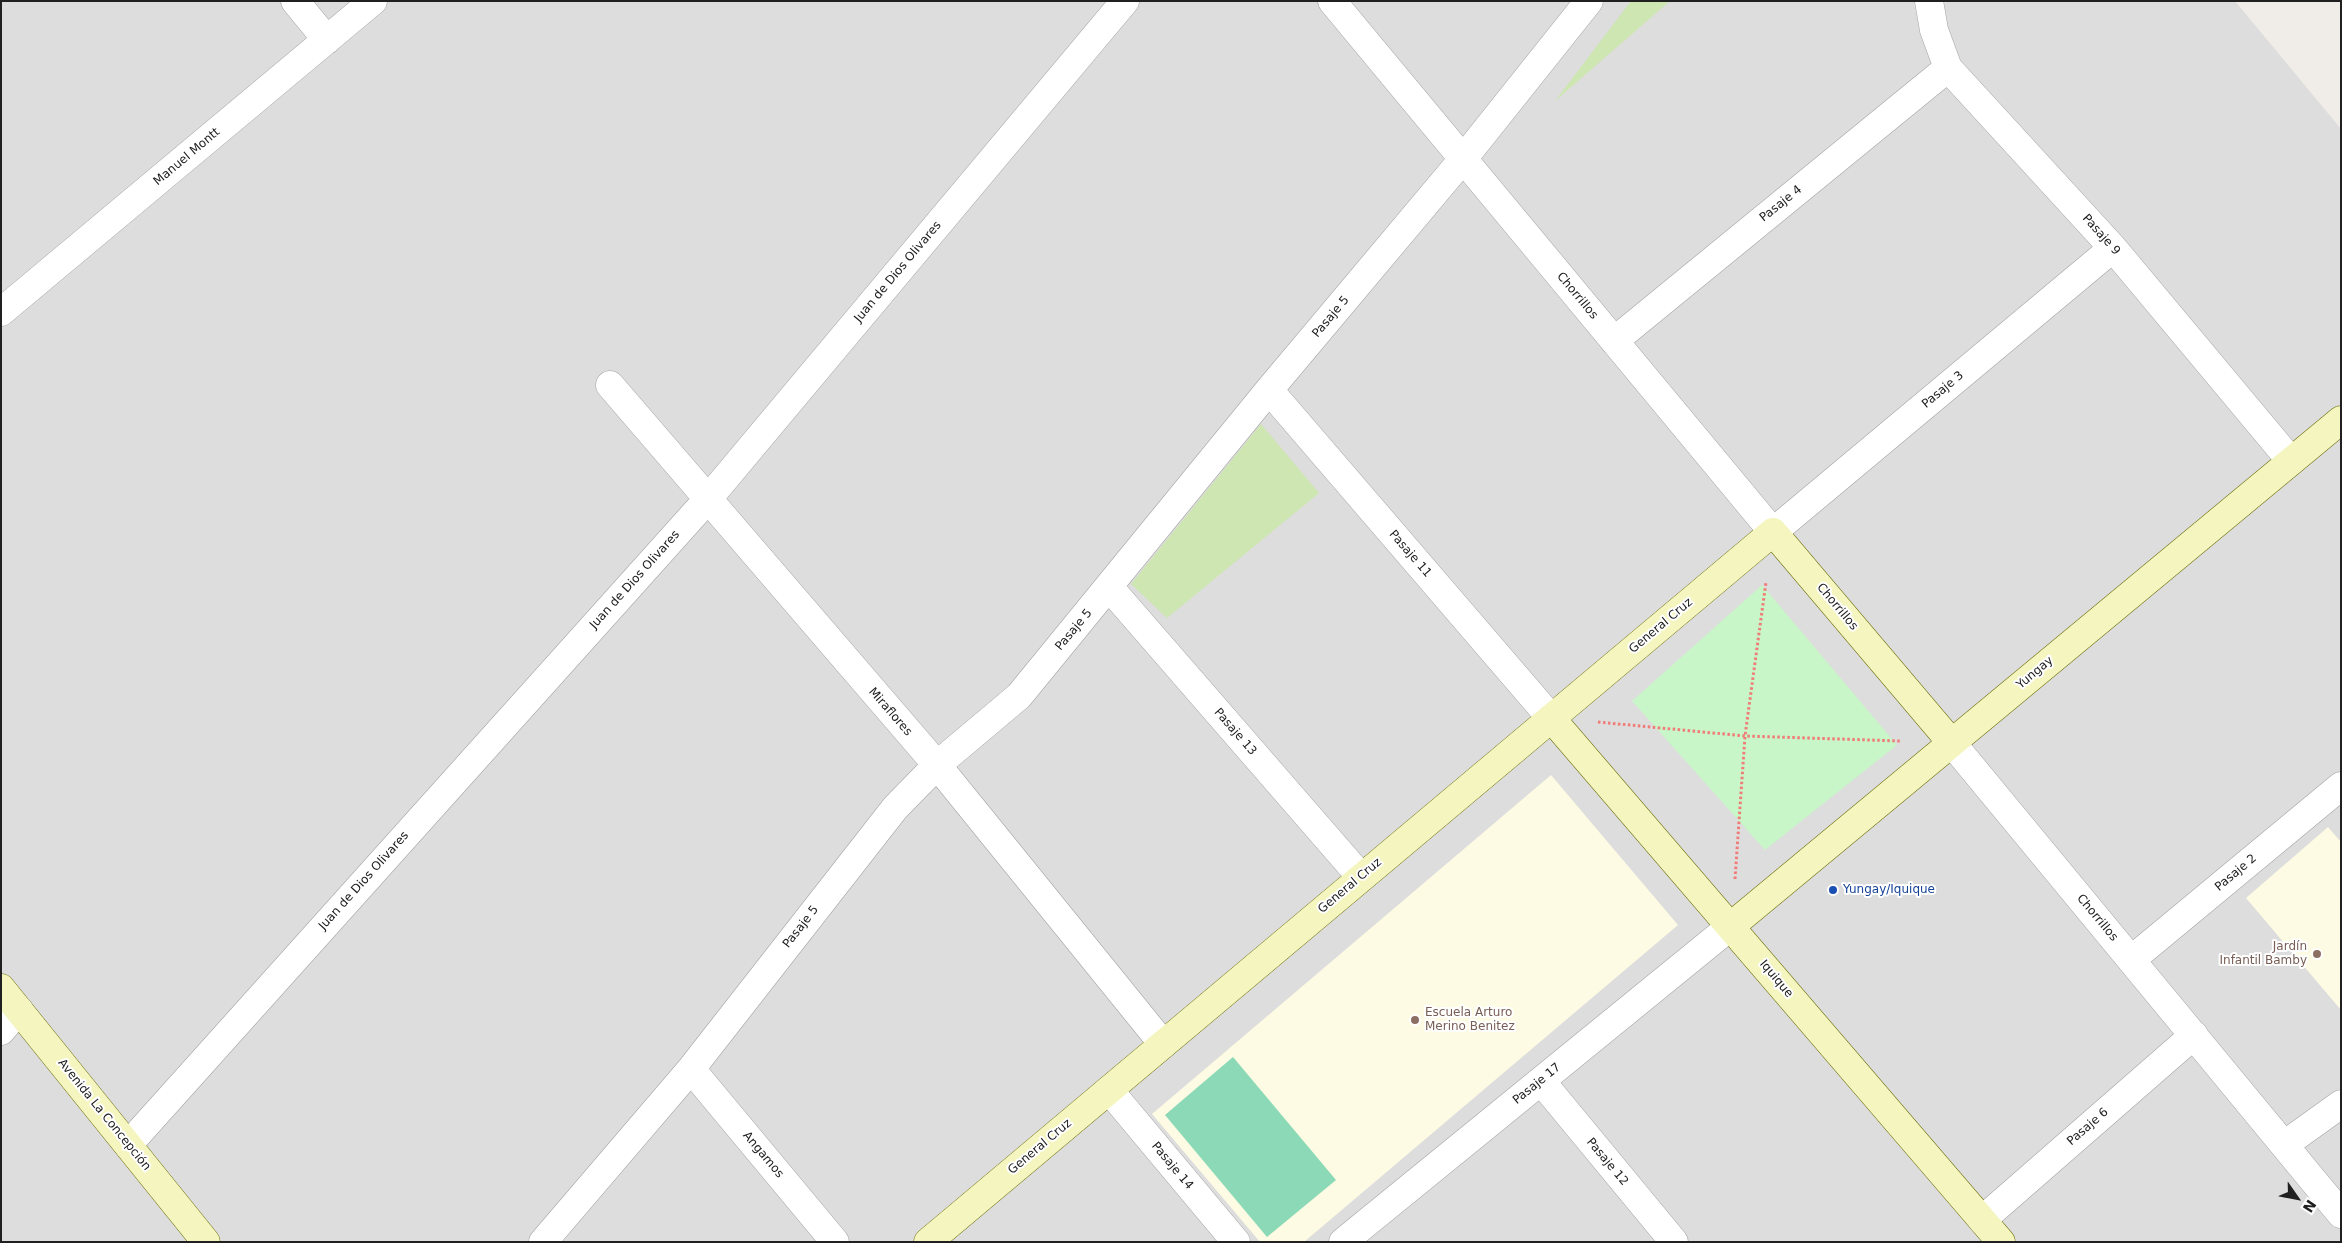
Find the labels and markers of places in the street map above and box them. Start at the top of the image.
place label: Yungay/Iquique [1843,883,1935,897]
marker: Yungay/Iquique [1827,884,1839,896]
place label: Jardín Infantil Bamby [2219,940,2307,968]
marker: Jardín Infantil Bamby [2311,948,2323,960]
place label: Escuela Arturo Merino Benitez [1425,1006,1515,1034]
marker: Escuela Arturo Merino Benitez [1409,1014,1421,1026]

